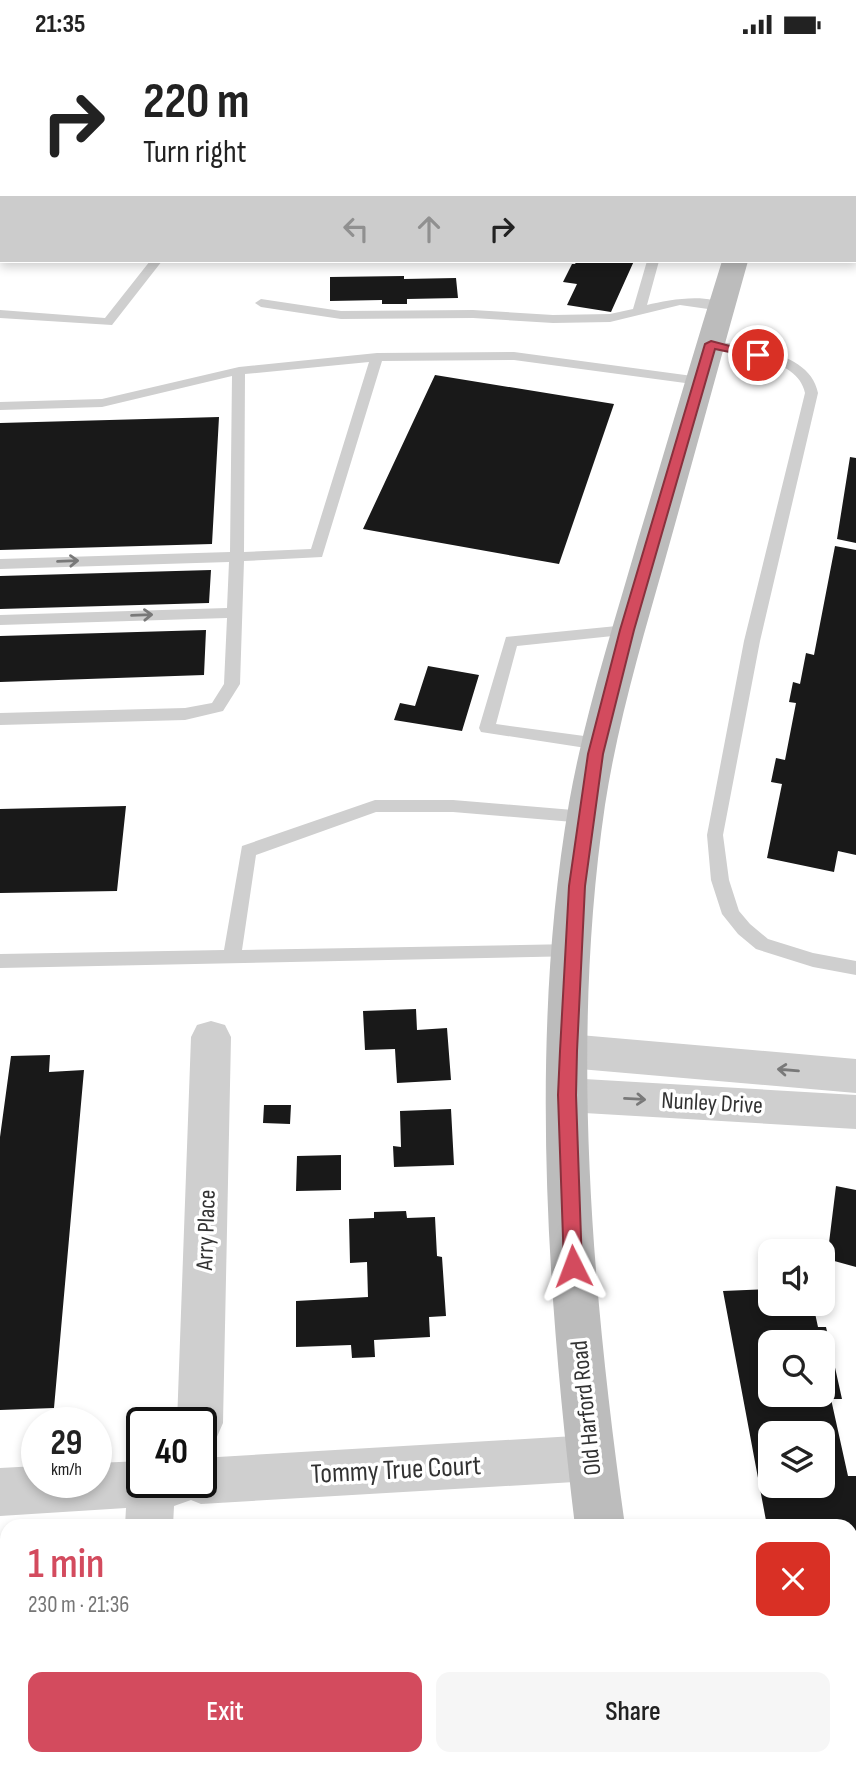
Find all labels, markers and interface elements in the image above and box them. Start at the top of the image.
text: 21:35 [35,9,85,40]
text: 220 m [143,73,249,132]
icon: right [28,77,119,168]
text: Turn right [143,133,247,172]
icon: left [337,210,375,248]
icon: ahead [410,210,448,248]
icon: right [483,210,521,248]
pin [728,325,788,385]
icon: arrive [739,336,777,374]
one-way arrow [56,555,79,568]
one-way arrow [130,609,153,622]
one-way arrow [777,1063,800,1076]
street label: Nunley Drive [661,1086,763,1120]
one-way arrow [623,1093,646,1106]
street label: Arry Place [190,1189,222,1272]
position arrow [536,1229,610,1303]
map controls [758,1239,835,1498]
button: sound [758,1239,835,1316]
button: search [758,1330,835,1407]
street label: Old Harford Road [565,1339,607,1477]
speed limit sign: 40 [126,1407,217,1498]
button: layers [758,1421,835,1498]
text: 29 [51,1422,82,1465]
street label: Tommy True Court [310,1449,482,1491]
text: km/h [51,1459,82,1480]
text: 1 min [28,1539,104,1590]
button: close [756,1542,830,1616]
text: 230 m · 21:36 [28,1591,129,1619]
button: Exit [28,1672,422,1752]
button: Share [436,1672,830,1752]

